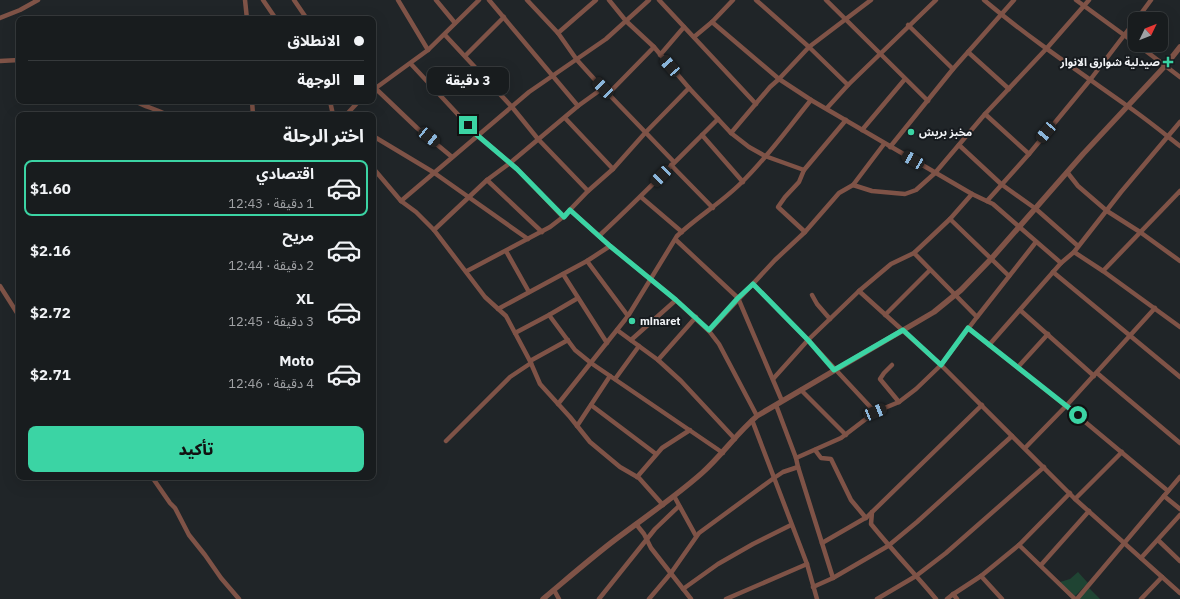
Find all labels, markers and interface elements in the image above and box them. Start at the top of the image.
north arrow [1128,12,1168,52]
map controls [1128,12,1168,52]
text: الانطلاق [288,31,340,50]
car [658,53,682,79]
place label: صيدلية شوارق الانوار [1059,55,1160,69]
marker: صيدلية شوارق الانوار [1163,57,1173,67]
callout: 3 دقيقة [427,67,509,95]
text: الوجهة [297,70,340,89]
text: 3 دقيقة [446,72,490,89]
car [590,75,616,101]
route end [459,116,477,134]
car [1034,119,1058,145]
text: اختر الرحلة [283,124,364,147]
car [416,125,442,149]
place label: مخبز بريش [919,125,972,139]
marker: مخبز بريش [906,127,916,137]
car [900,149,926,171]
car [648,163,674,189]
text: اقتصادي [256,164,314,183]
icon: car [326,170,362,206]
text: $1.60 [30,179,71,198]
text: 1 دقيقة · 12:43 [228,195,314,212]
text: مريح [282,226,314,245]
icon: car [326,232,362,268]
text: $2.16 [30,241,71,260]
text: 2 دقيقة · 12:44 [228,257,314,274]
text: XL [296,289,314,308]
icon: car [326,294,362,330]
text: $2.72 [30,303,71,322]
text: 3 دقيقة · 12:45 [228,313,314,330]
place label: minaret [640,314,681,328]
marker: minaret [627,316,637,326]
text: Moto [279,351,314,370]
icon: car [326,356,362,392]
text: $2.71 [30,365,71,384]
text: 4 دقيقة · 12:46 [228,375,314,392]
car [862,402,888,422]
route start [1069,406,1087,424]
button: تأكيد [28,426,364,472]

